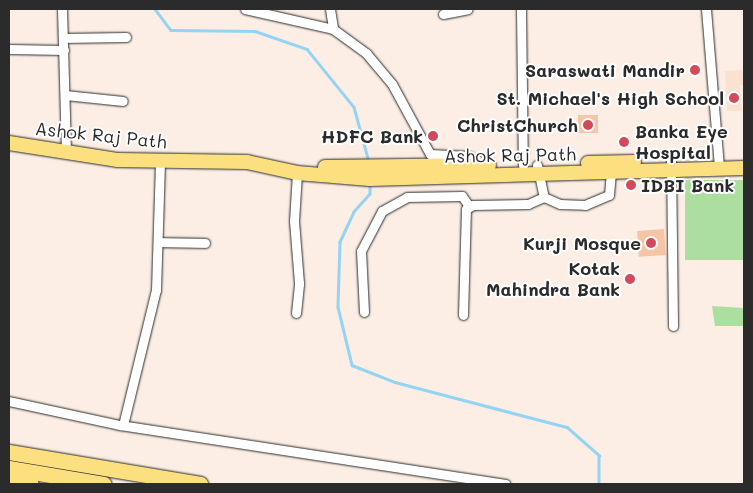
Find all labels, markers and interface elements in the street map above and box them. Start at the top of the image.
place label: Saraswati Mandir [525,59,685,81]
marker: Saraswati Mandir [689,64,701,76]
place label: St. Michael's High School [496,87,724,109]
marker: St. Michael's High School [728,92,740,104]
place label: ChristChurch [457,114,578,136]
street label: Ashok Raj Path [34,117,168,153]
marker: ChristChurch [582,119,594,131]
place label: Banka Eye Hospital [635,121,728,163]
place label: HDFC Bank [321,125,423,147]
marker: HDFC Bank [427,130,439,142]
marker: Banka Eye Hospital [617,135,631,149]
street label: Ashok Raj Path [444,143,576,167]
place label: IDBI Bank [641,174,734,196]
marker: IDBI Bank [625,179,637,191]
place label: Kurji Mosque [523,232,641,254]
marker: Kurji Mosque [645,237,657,249]
place label: Kotak Mahindra Bank [486,258,620,300]
marker: Kotak Mahindra Bank [624,273,636,285]

